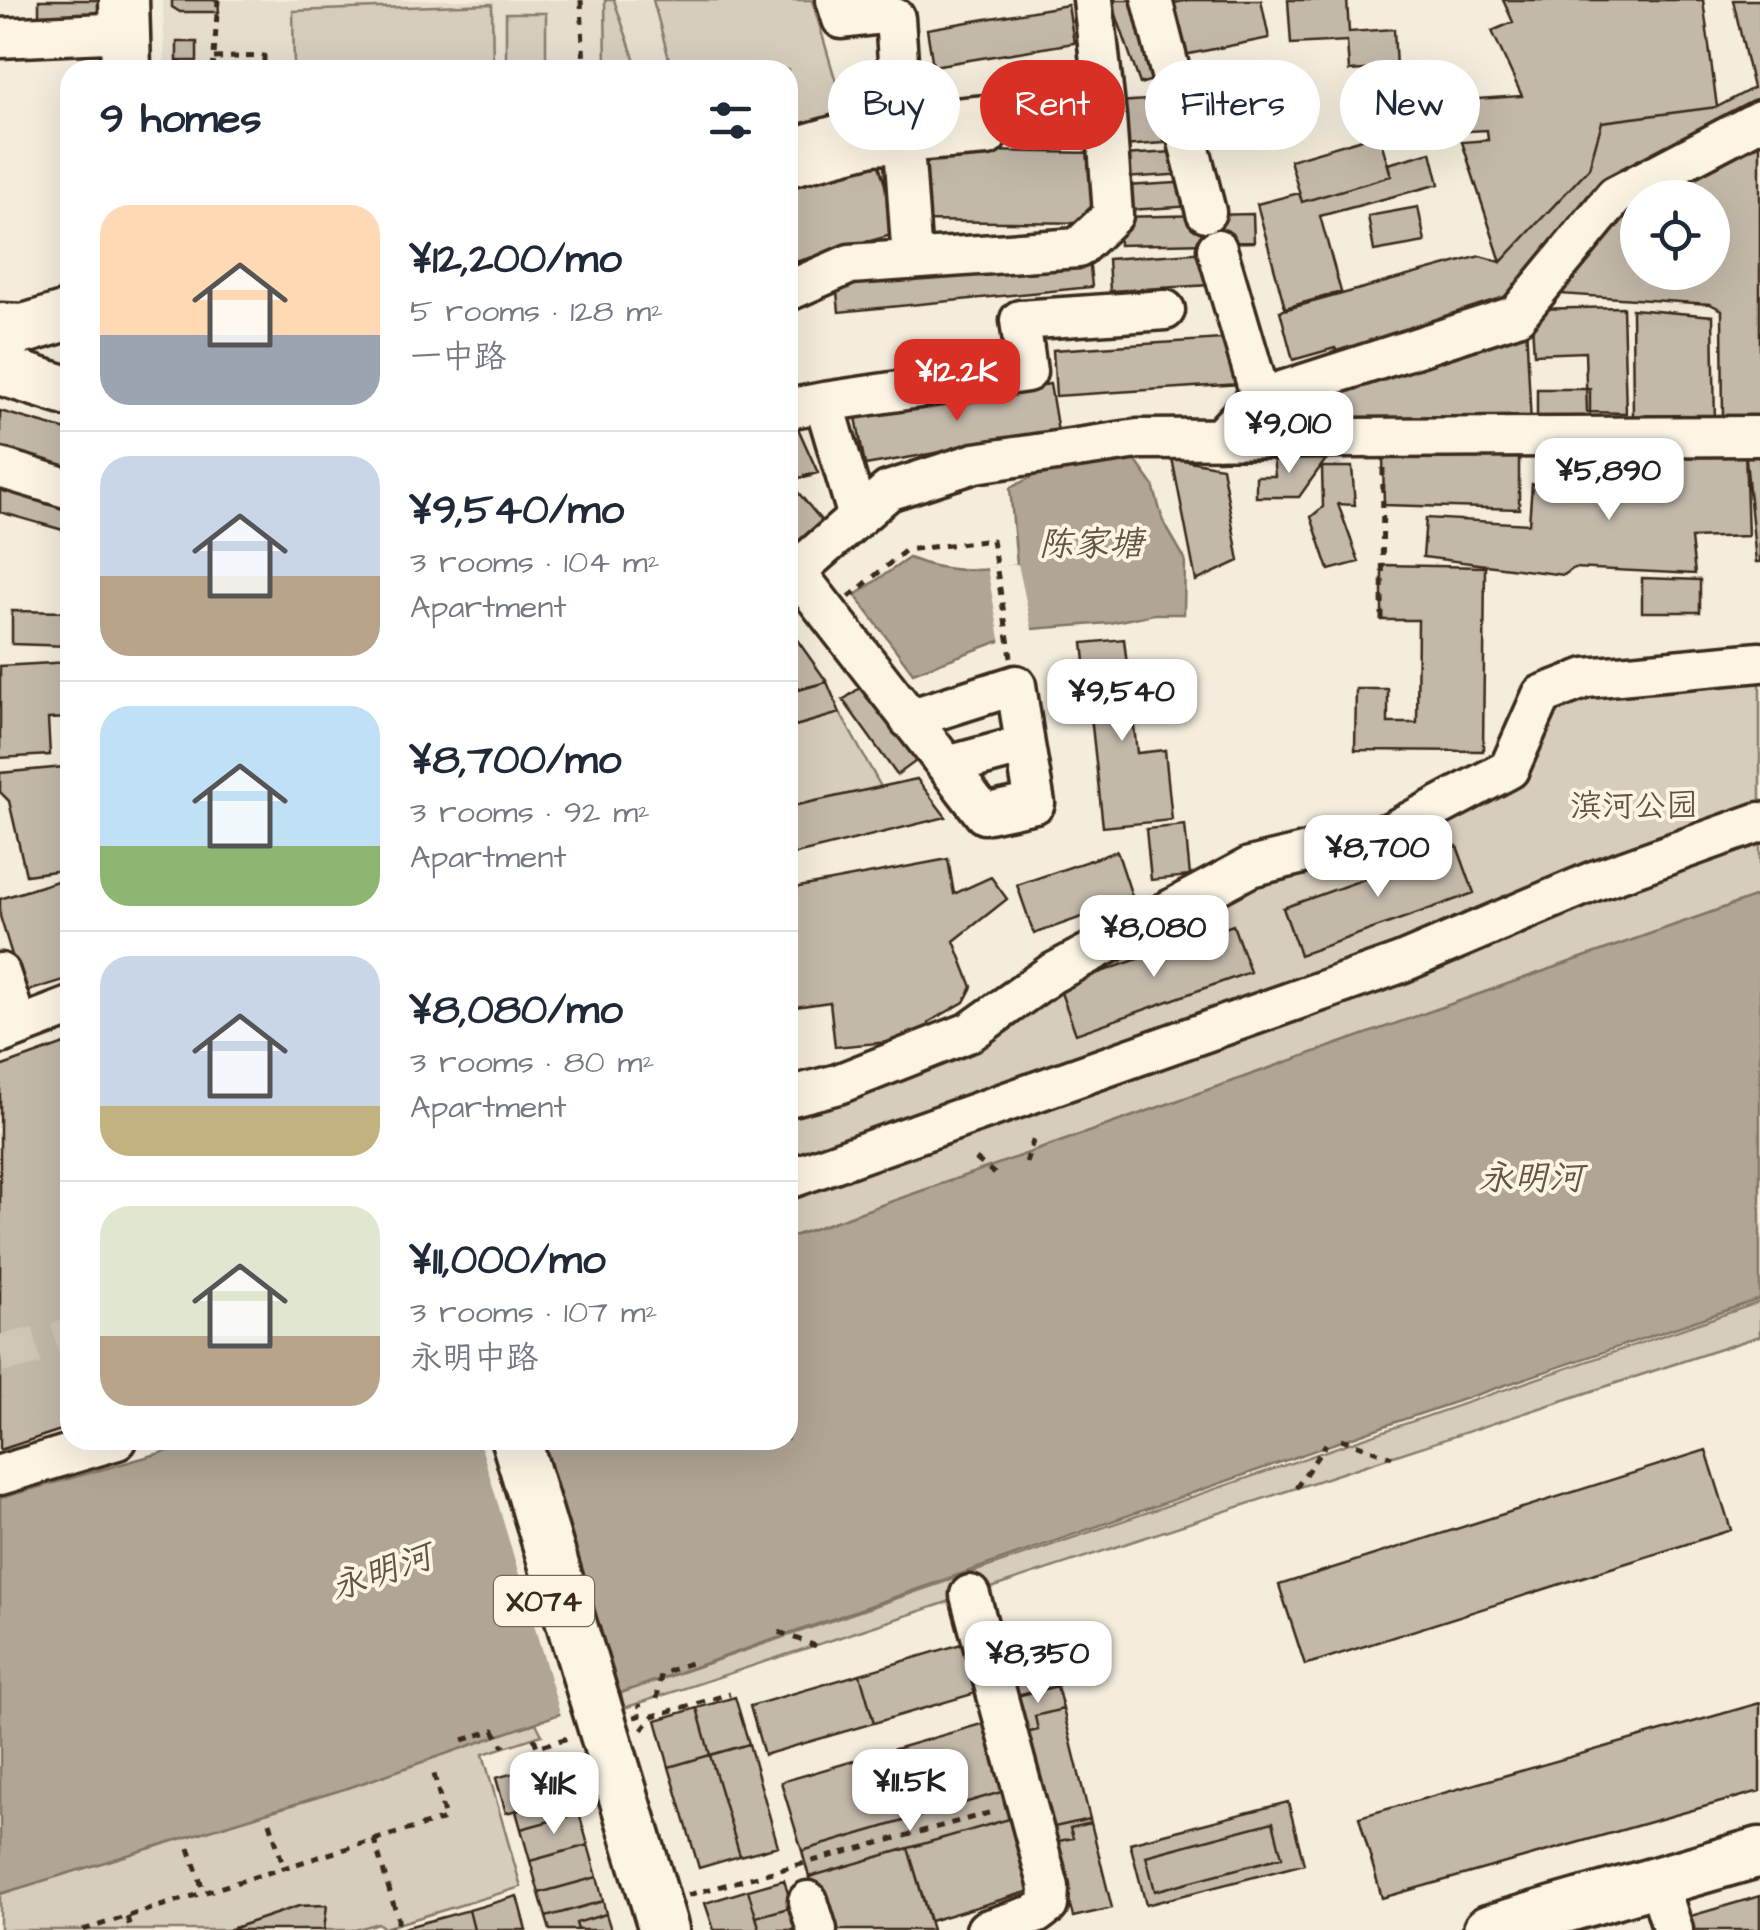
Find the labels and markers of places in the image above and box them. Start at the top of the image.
pin: ¥12.2K [876,339,1038,424]
pin: ¥9,010 [1208,391,1370,476]
pin: ¥5,890 [1528,438,1690,523]
pin: ¥9,540 [1041,659,1203,744]
pin: ¥8,700 [1297,815,1459,900]
pin: ¥8,080 [1073,895,1235,980]
pin: ¥8,350 [957,1621,1119,1706]
pin: ¥11.5K [829,1749,991,1834]
pin: ¥11K [495,1752,613,1837]

